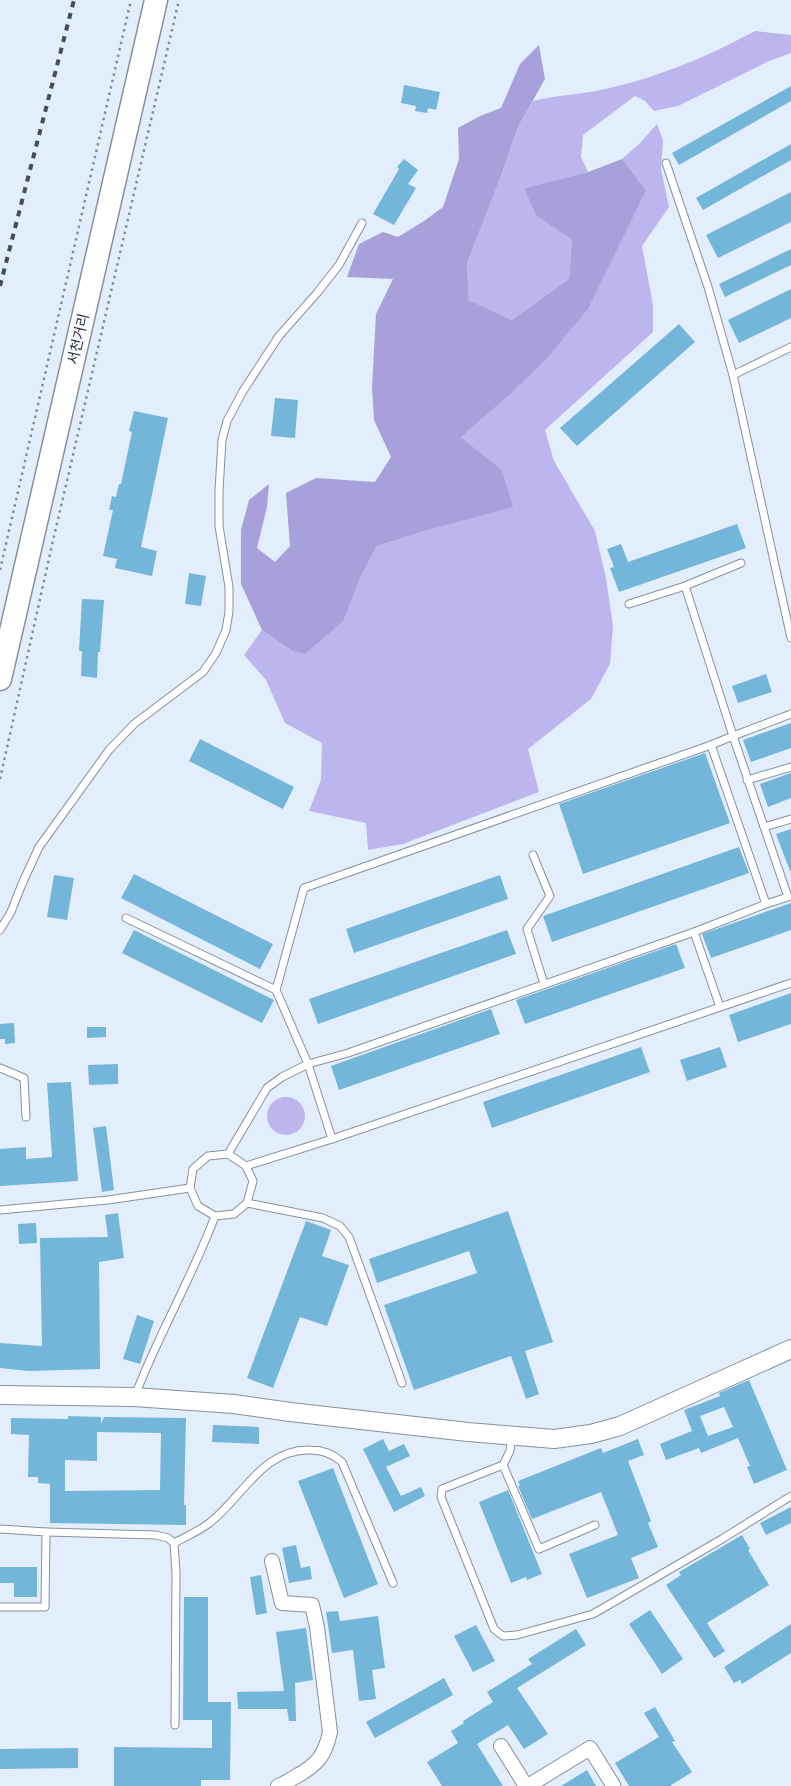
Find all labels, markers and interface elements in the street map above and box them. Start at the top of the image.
street label: 서천거리 [63,312,93,366]

